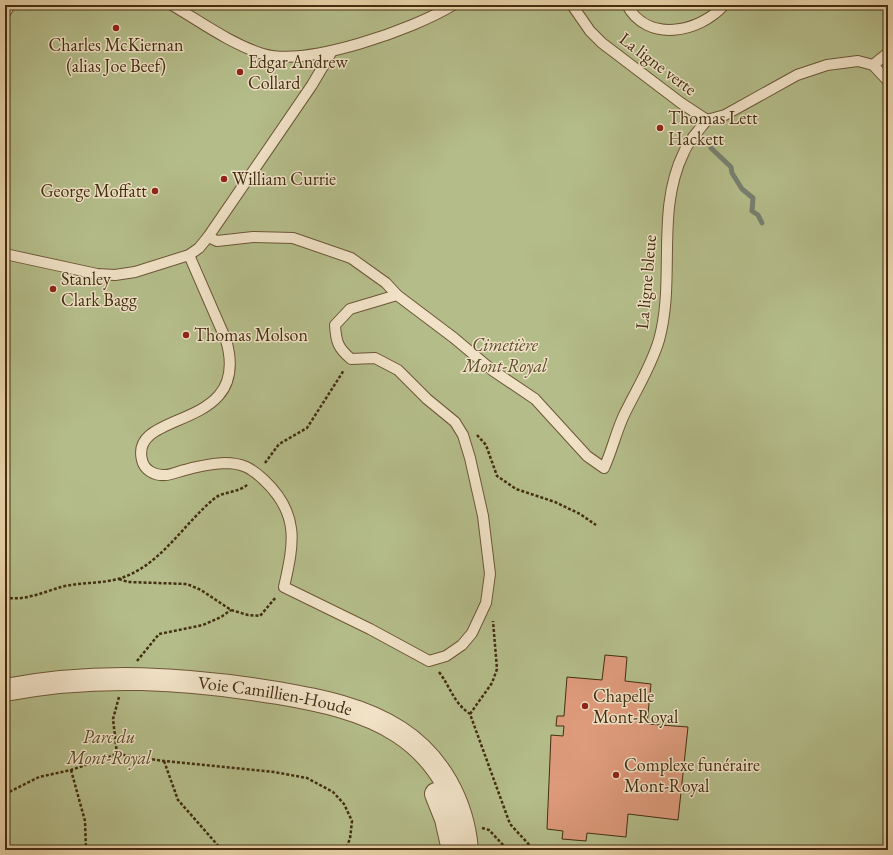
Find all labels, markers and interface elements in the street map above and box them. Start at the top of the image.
marker: Charles McKiernan (alias Joe Beef) [111,23,121,33]
street label: La ligne verte [615,27,702,100]
place label: Charles McKiernan (alias Joe Beef) [48,33,184,77]
place label: Edgar Andrew Collard [248,50,349,94]
marker: Edgar Andrew Collard [235,67,245,77]
place label: Thomas Lett Hackett [668,106,758,150]
marker: Thomas Lett Hackett [655,123,665,133]
place label: William Currie [232,167,336,190]
marker: William Currie [219,174,229,184]
place label: George Moffatt [41,179,147,202]
marker: George Moffatt [150,186,160,196]
street label: La ligne bleue [630,234,661,330]
place label: Stanley Clark Bagg [61,267,137,311]
marker: Stanley Clark Bagg [48,284,58,294]
place label: Thomas Molson [194,323,308,346]
marker: Thomas Molson [181,330,191,340]
park label: Cimetière Mont-Royal [462,333,548,378]
street label: Voie Camillien-Houde [197,671,355,720]
place label: Chapelle Mont-Royal [593,684,678,728]
marker: Chapelle Mont-Royal [580,701,590,711]
park label: Parc du Mont-Royal [66,725,152,770]
place label: Complexe funéraire Mont-Royal [624,753,760,797]
marker: Complexe funéraire Mont-Royal [611,770,621,780]

